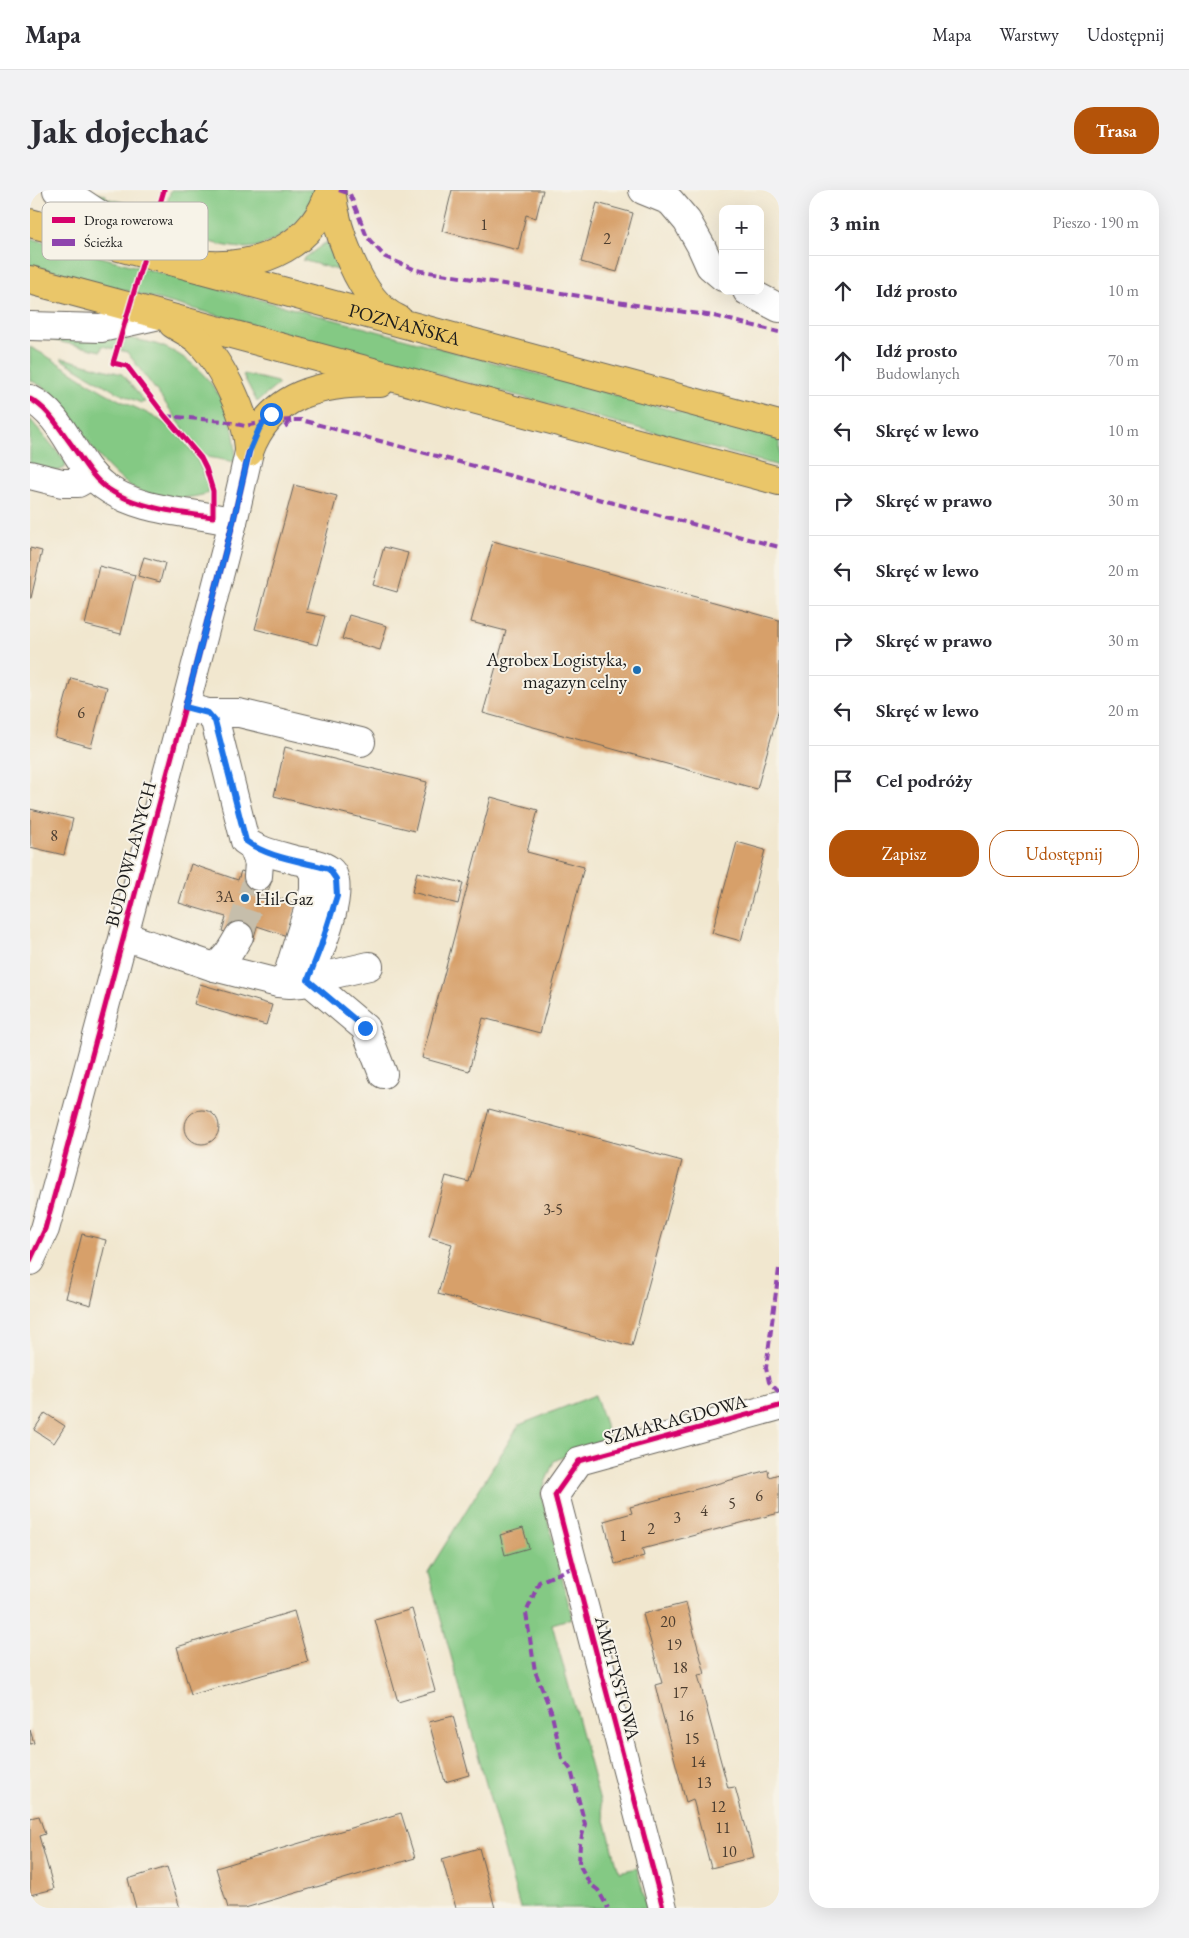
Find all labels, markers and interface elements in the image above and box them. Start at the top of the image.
text: Mapa [25,19,81,50]
text: Mapa [932,23,971,46]
text: Warstwy [999,23,1059,46]
text: Udostępnij [1087,23,1164,46]
button: Trasa [1074,107,1159,154]
text: Jak dojechać [30,108,209,153]
legend [42,202,208,260]
map controls [719,205,764,295]
button: + [719,205,764,250]
text: 3 min [829,209,880,236]
text: Droga rowerowa [84,211,174,229]
text: Pieszo · 190 m [1053,212,1139,233]
house number: 1 [480,214,488,235]
house number: 2 [603,228,611,249]
text: Ścieżka [84,233,123,251]
button: − [719,250,764,295]
icon: ahead [829,277,857,305]
text: Idź prosto [876,278,957,303]
text: 10 m [1108,280,1139,301]
street label: POZNAŃSKA [346,298,464,352]
text: Idź prosto [876,338,957,363]
icon: ahead [829,347,857,375]
text: 70 m [1108,350,1139,371]
text: Budowlanych [876,363,960,384]
route start [260,403,283,426]
icon: left [829,417,857,445]
text: Skręć w lewo [876,418,979,443]
text: 10 m [1108,420,1139,441]
icon: right [829,487,857,515]
text: Skręć w prawo [876,488,992,513]
text: 30 m [1108,490,1139,511]
icon: left [829,557,857,585]
text: Skręć w lewo [876,558,979,583]
text: 20 m [1108,560,1139,581]
icon: right [829,627,857,655]
text: Skręć w prawo [876,628,992,653]
text: 30 m [1108,630,1139,651]
place label: Agrobex Logistyka, magazyn celny [485,647,628,694]
marker: Agrobex Logistyka, magazyn celny [631,664,643,676]
icon: left [829,697,857,725]
text: Skręć w lewo [876,698,979,723]
text: 20 m [1108,700,1139,721]
house number: 6 [77,702,85,723]
icon: arrive [829,767,857,795]
text: Cel podróży [876,768,972,793]
street label: BUDOWLANYCH [99,779,162,930]
house number: 8 [50,825,58,846]
button: Zapisz [829,830,979,877]
button: Udostępnij [989,830,1139,877]
house number: 3A [216,886,235,907]
place label: Hil-Gaz [255,886,314,911]
marker: Hil-Gaz [239,892,251,904]
route end [354,1017,377,1040]
house number: 3-5 [543,1199,563,1220]
street label: SZMARAGDOWA [601,1388,750,1451]
house number: 6 [755,1485,763,1506]
house number: 5 [728,1493,736,1514]
house number: 4 [700,1500,708,1521]
house number: 3 [673,1507,681,1528]
house number: 2 [647,1518,655,1539]
house number: 1 [619,1525,627,1546]
house number: 20 [660,1611,676,1632]
street label: AMETYSTOWA [589,1612,646,1744]
house number: 19 [666,1634,682,1655]
house number: 18 [672,1657,688,1678]
house number: 17 [672,1682,688,1703]
house number: 16 [678,1705,694,1726]
house number: 15 [684,1728,700,1749]
house number: 14 [690,1751,706,1772]
house number: 13 [696,1772,712,1793]
house number: 12 [710,1796,726,1817]
house number: 11 [715,1817,731,1838]
house number: 10 [721,1841,737,1862]

